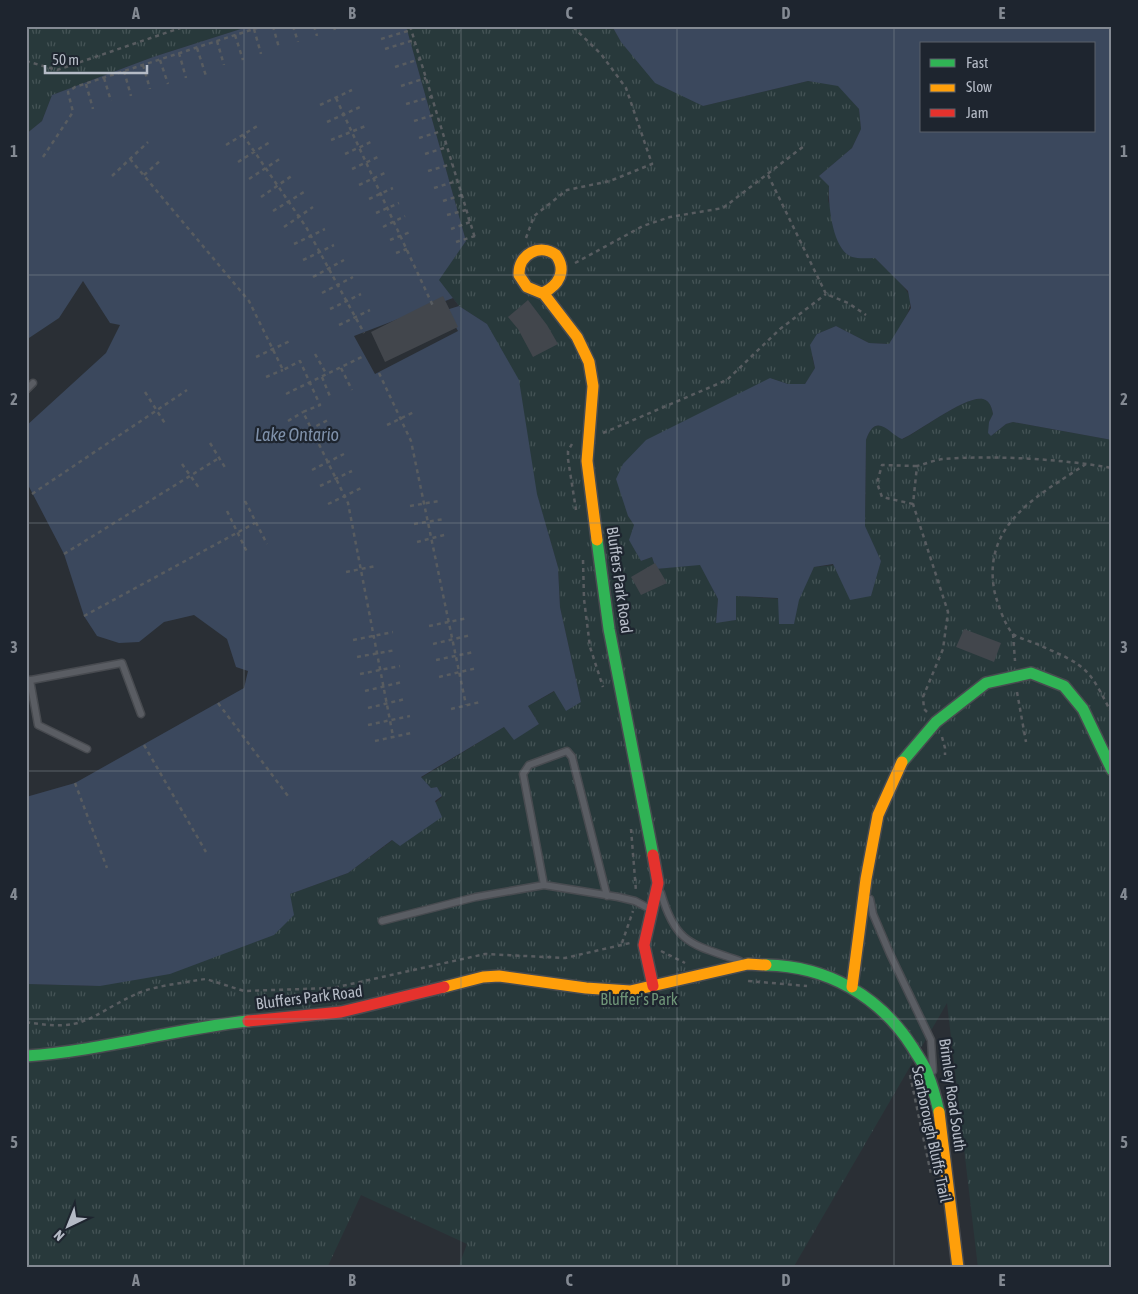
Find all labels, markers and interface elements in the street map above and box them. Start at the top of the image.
text: A [131,4,140,22]
text: B [348,4,356,22]
text: C [565,4,573,22]
text: D [782,4,791,22]
text: E [999,4,1006,22]
scale bar [45,42,148,74]
legend [920,42,1096,132]
text: 50 m [52,51,79,68]
text: Fast [966,54,988,71]
text: Slow [966,78,992,95]
text: Jam [966,104,989,121]
text: 1 [10,142,18,160]
text: 1 [1120,142,1128,160]
text: 2 [10,390,18,408]
text: 2 [1120,390,1128,408]
water label: Lake Ontario [255,424,339,445]
street label: Bluffers Park Road [604,526,636,634]
text: 3 [10,638,18,656]
text: 3 [1120,638,1128,656]
text: 4 [9,885,18,903]
text: 4 [1119,885,1128,903]
street label: Bluffers Park Road [255,982,363,1012]
park label: Bluffer's Park [600,990,678,1008]
street label: Brimley Road South [935,1037,970,1153]
street label: Scarborough Bluffs Trail [908,1064,955,1205]
text: 5 [10,1133,18,1151]
text: 5 [1120,1133,1128,1151]
north arrow [42,1202,92,1252]
text: N [51,1227,68,1244]
text: A [131,1271,140,1289]
text: B [348,1271,356,1289]
text: C [565,1271,573,1289]
text: D [782,1271,791,1289]
text: E [999,1271,1006,1289]

